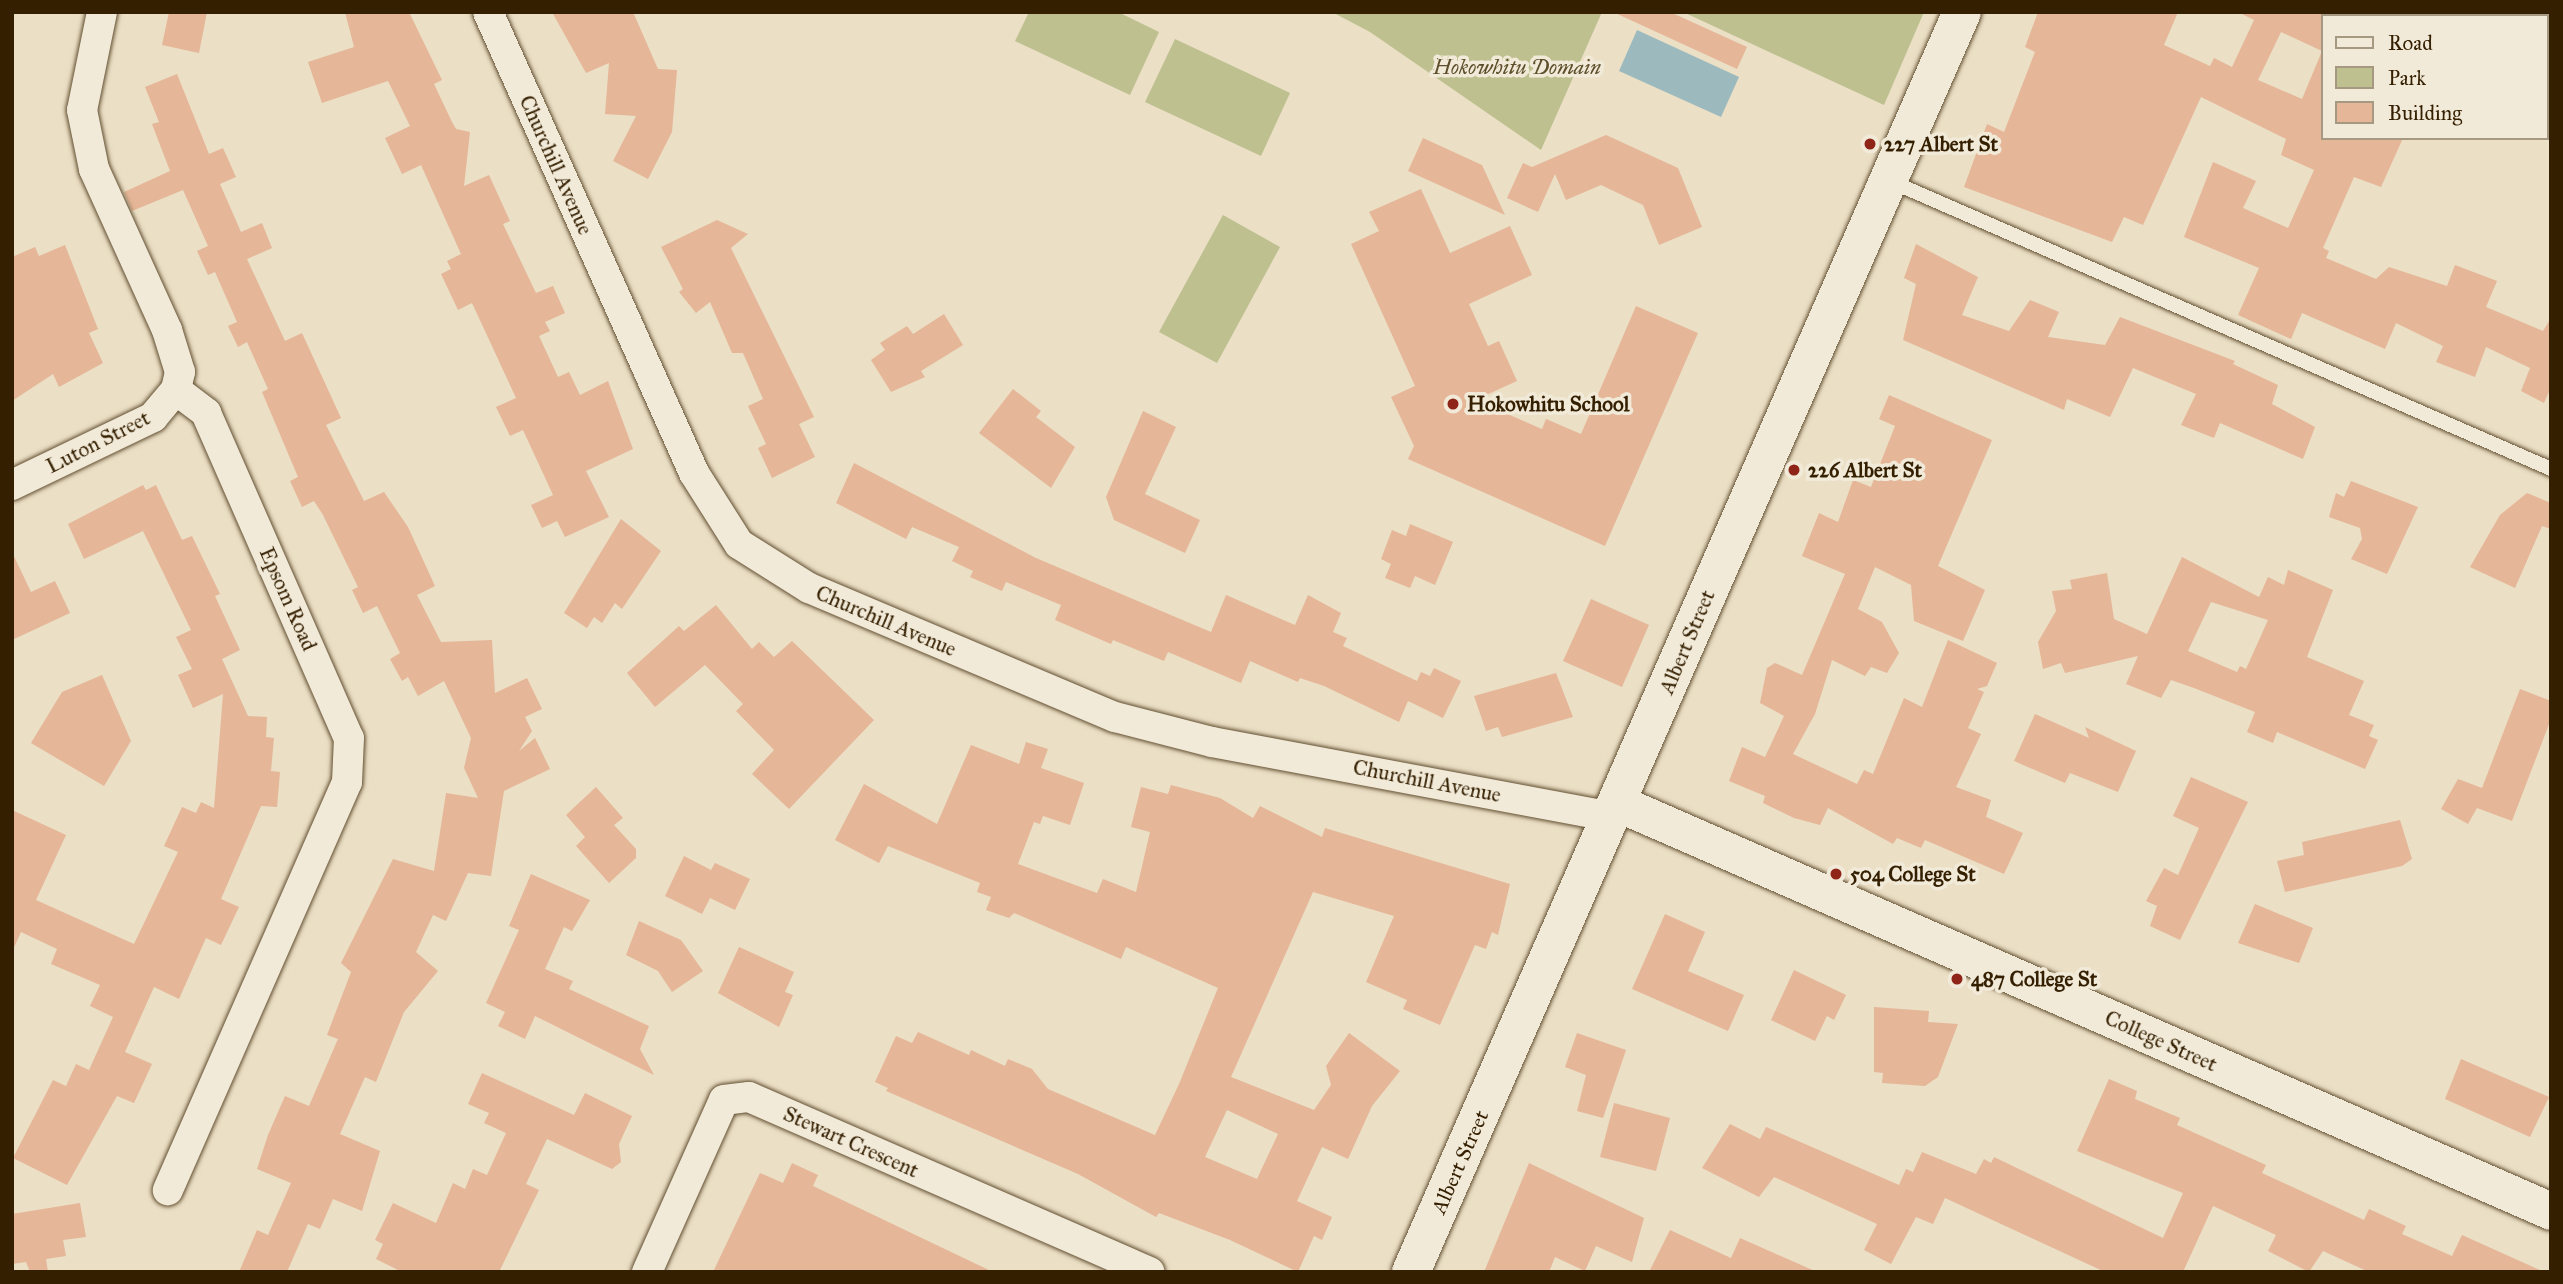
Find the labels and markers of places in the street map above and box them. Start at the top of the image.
place label: 227 Albert St [1884,131,1998,157]
marker: 227 Albert St [1862,136,1878,152]
place label: Hokowhitu School [1467,391,1629,417]
marker: Hokowhitu School [1445,396,1461,412]
place label: 226 Albert St [1808,457,1922,483]
marker: 226 Albert St [1786,462,1802,478]
place label: 504 College St [1850,861,1976,887]
marker: 504 College St [1828,866,1844,882]
place label: 487 College St [1971,966,2097,992]
marker: 487 College St [1949,971,1965,987]

